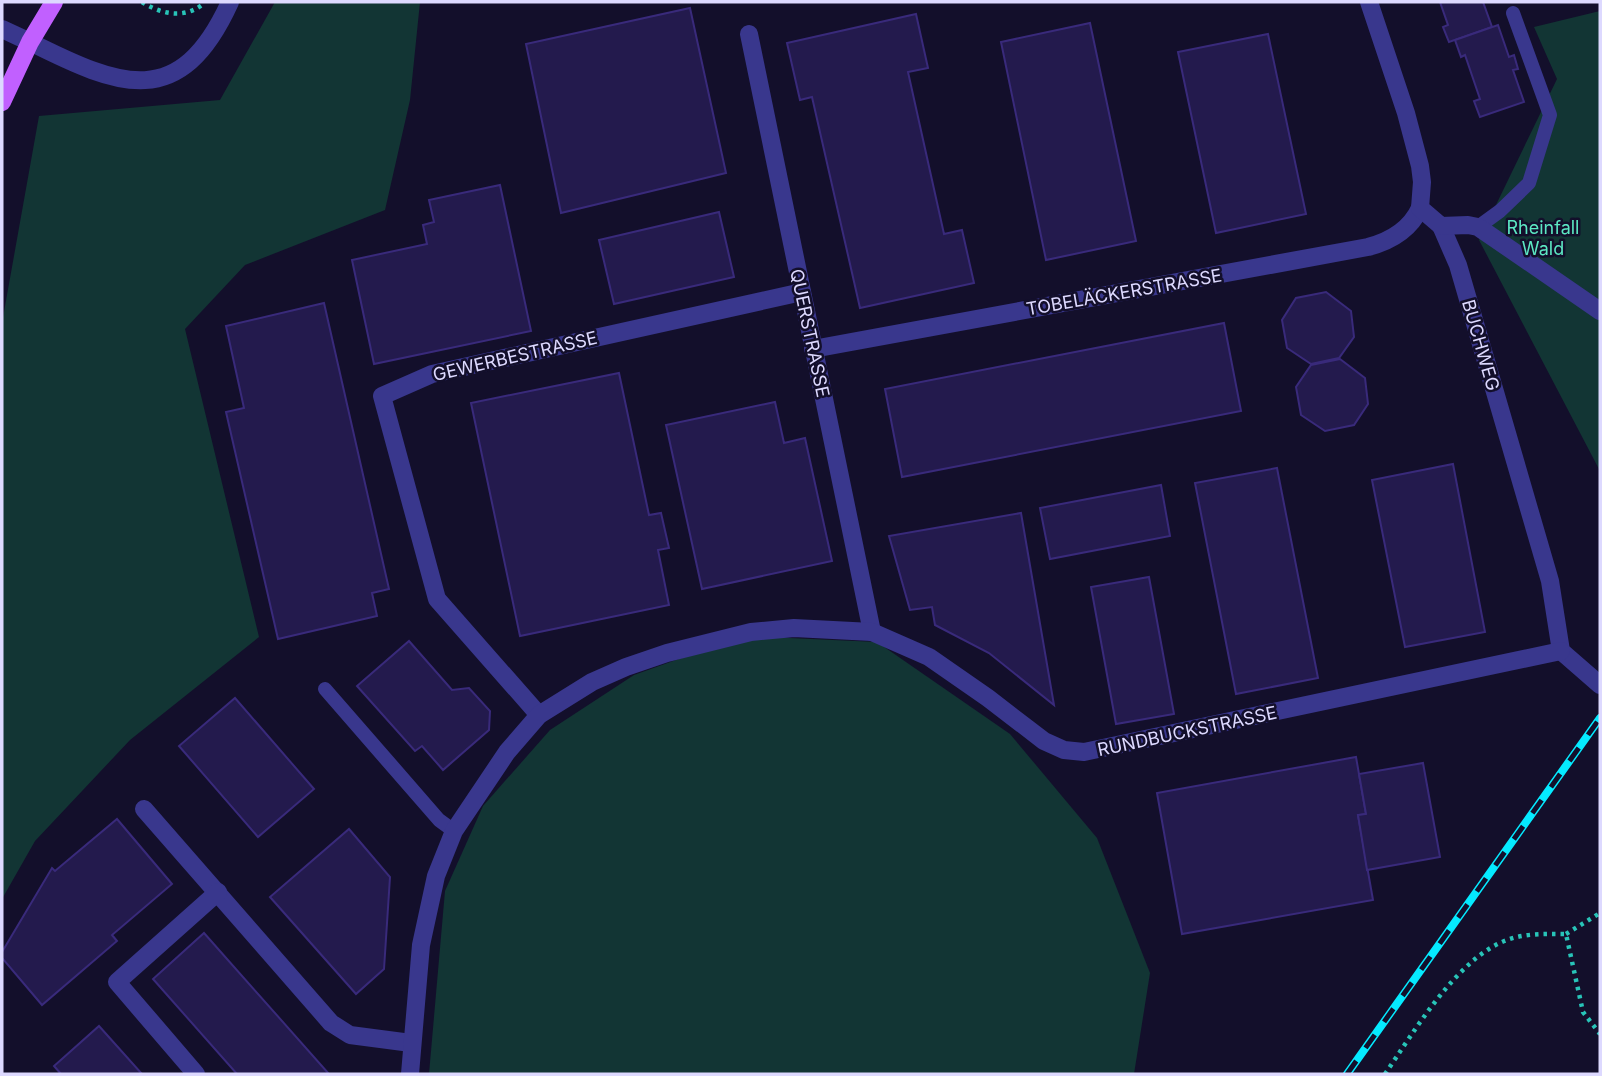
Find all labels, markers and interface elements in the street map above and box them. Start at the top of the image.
park label: Rheinfall Wald [1507,217,1579,259]
street label: TOBELÄCKERSTRASSE [1024,263,1223,320]
street label: QUERSTRASSE [786,267,834,399]
street label: BUCHWEG [1458,297,1504,393]
street label: GEWERBESTRASSE [431,327,599,385]
street label: RUNDBUCKSTRASSE [1095,702,1279,760]

